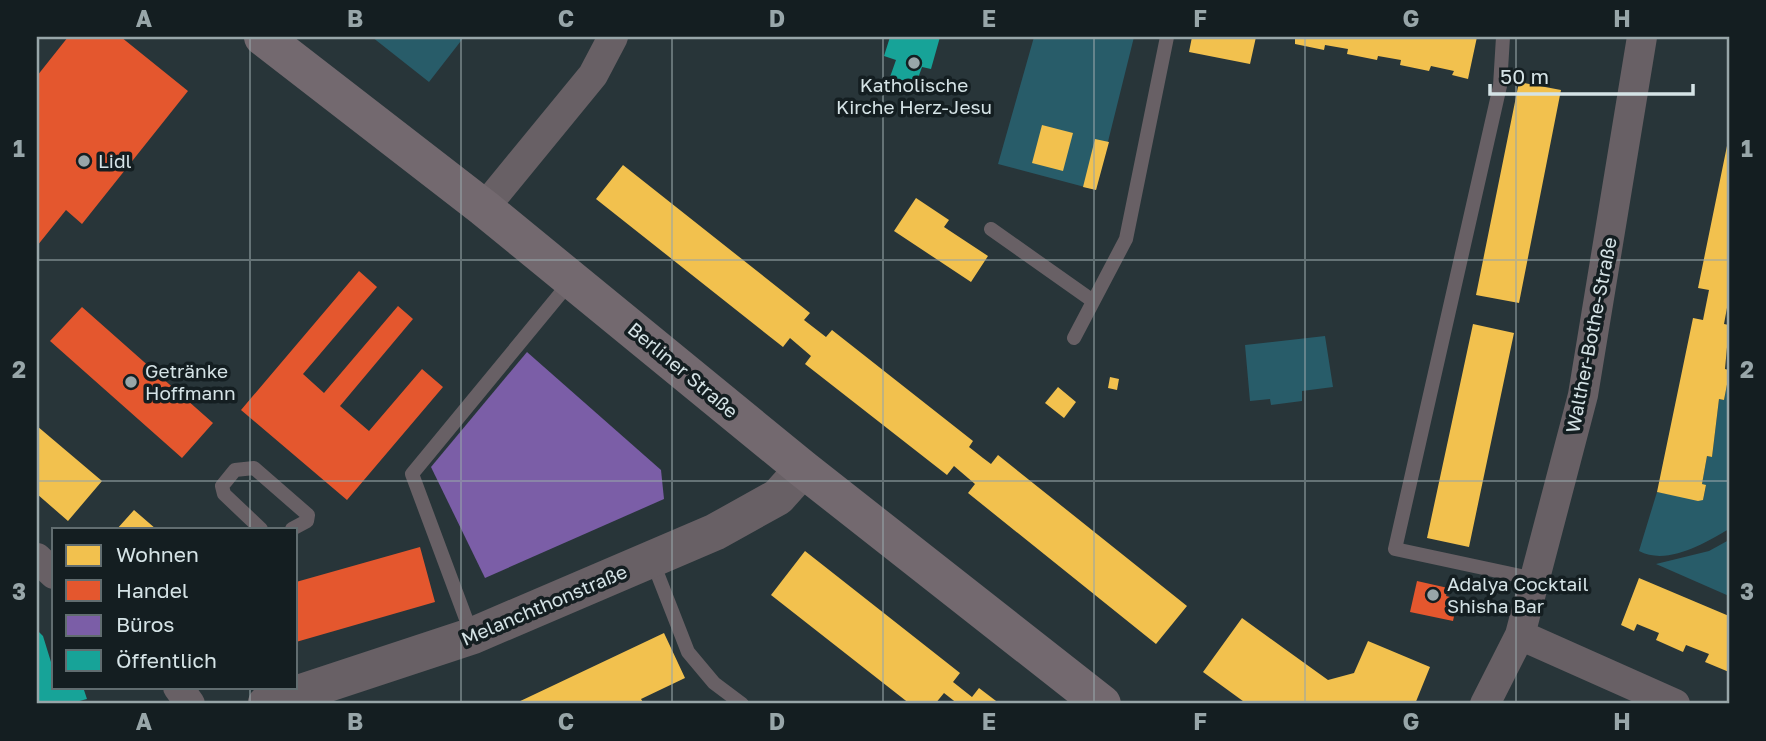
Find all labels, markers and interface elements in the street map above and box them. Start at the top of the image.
text: A [136,4,153,32]
text: B [347,4,363,32]
text: C [558,4,574,32]
text: D [769,4,785,32]
text: E [982,4,996,32]
text: F [1193,4,1207,32]
text: G [1403,4,1419,32]
text: H [1613,4,1631,32]
scale bar [1490,52,1692,96]
marker: Katholische Kirche Herz-Jesu [906,55,922,71]
text: 50 m [1500,63,1549,89]
place label: Katholische Kirche Herz-Jesu [836,73,992,118]
text: 1 [13,134,25,162]
text: 1 [1741,134,1753,162]
place label: Lidl [98,149,132,172]
marker: Lidl [76,153,92,169]
street label: Walther-Bothe-Straße [1560,235,1621,435]
street label: Berliner Straße [624,317,743,422]
text: 2 [12,355,26,383]
text: 2 [1740,355,1754,383]
place label: Getränke Hoffmann [145,359,236,404]
marker: Getränke Hoffmann [123,374,139,390]
legend [52,528,298,688]
text: Wohnen [116,541,199,567]
street label: Melanchthonstraße [458,559,630,650]
place label: Adalya Cocktail Shisha Bar [1447,572,1589,617]
text: 3 [12,577,26,605]
text: Handel [116,577,189,603]
text: 3 [1740,577,1754,605]
marker: Adalya Cocktail Shisha Bar [1425,587,1441,603]
text: Büros [116,611,175,637]
text: Öffentlich [116,647,217,673]
text: A [136,707,153,735]
text: B [347,707,363,735]
text: C [558,707,574,735]
text: D [769,707,785,735]
text: E [982,707,996,735]
text: F [1193,707,1207,735]
text: G [1403,707,1419,735]
text: H [1613,707,1631,735]

